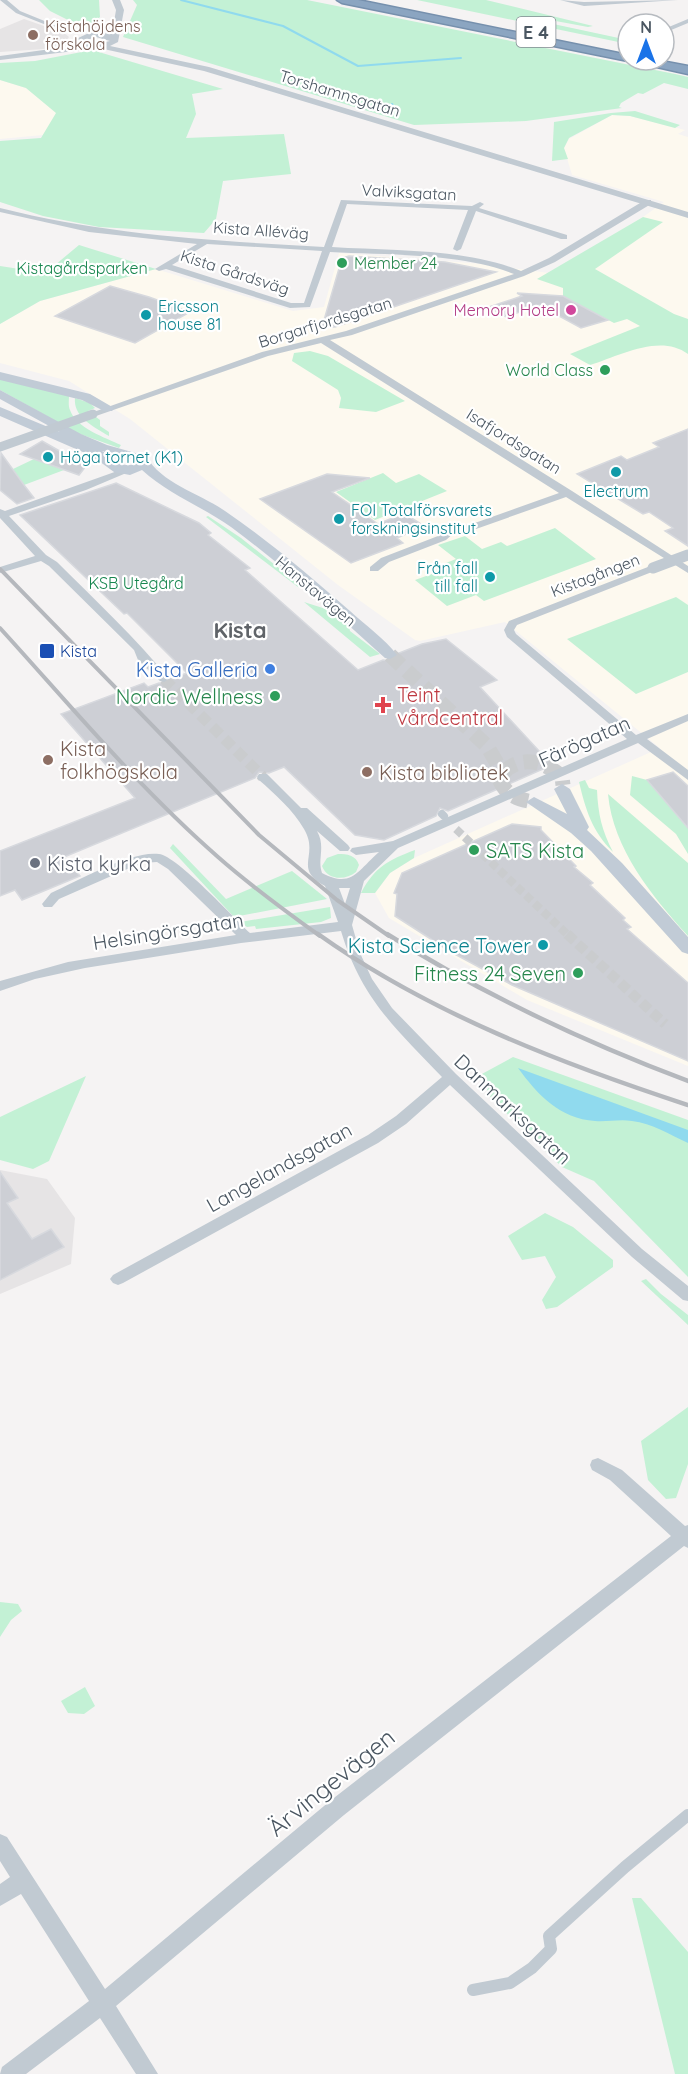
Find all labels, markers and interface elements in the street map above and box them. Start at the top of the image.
north arrow [616,12,676,72]
place label: Kistahöjdens förskola [45,16,140,54]
road number: E 4 [516,17,556,47]
text: N [640,17,652,37]
marker: Kistahöjdens förskola [26,28,40,42]
street label: Torshamnsgatan [277,65,403,121]
street label: Valviksgatan [361,180,457,204]
street label: Kista Alléväg [212,217,310,243]
street label: Kista Gårdsväg [178,245,292,299]
place label: Member 24 [354,253,437,273]
marker: Member 24 [335,256,349,270]
park label: Kistagårdsparken [16,258,148,278]
street label: Borgarfjordsgatan [256,292,394,352]
place label: Ericsson house 81 [158,296,221,334]
place label: Memory Hotel [454,300,559,320]
marker: Memory Hotel [564,303,578,317]
marker: Ericsson house 81 [139,308,153,322]
place label: World Class [506,360,593,380]
marker: World Class [598,363,612,377]
street label: Isafjordsgatan [463,404,565,478]
place label: Höga tornet (K1) [60,447,183,467]
marker: Höga tornet (K1) [41,450,55,464]
marker: Electrum [609,465,623,479]
place label: Electrum [583,481,649,501]
place label: FOI Totalförsvarets forskningsinstitut [351,500,492,538]
marker: FOI Totalförsvarets forskningsinstitut [332,512,346,526]
street label: Kistagången [548,549,642,601]
street label: Hanstavägen [272,552,360,630]
place label: Från fall till fall [417,558,478,596]
marker: Från fall till fall [483,570,497,584]
park label: KSB Utegård [88,573,184,593]
district label: Kista [213,616,267,644]
place label: Kista [60,641,97,661]
marker: Kista [38,642,56,660]
place label: Kista Galleria [136,657,258,682]
marker: Kista Galleria [263,662,277,676]
place label: Teint vårdcentral [397,682,503,730]
place label: Nordic Wellness [116,684,263,709]
marker: Nordic Wellness [268,689,282,703]
marker: Teint vårdcentral [374,696,392,714]
street label: Färögatan [534,710,634,772]
place label: Kista folkhögskola [60,736,178,784]
marker: Kista folkhögskola [41,753,55,767]
place label: Kista bibliotek [379,760,509,785]
marker: Kista bibliotek [360,765,374,779]
place label: SATS Kista [486,838,584,863]
marker: SATS Kista [467,843,481,857]
place label: Kista kyrka [47,851,151,876]
marker: Kista kyrka [28,856,42,870]
street label: Helsingörsgatan [91,907,245,955]
place label: Kista Science Tower [348,933,531,958]
marker: Kista Science Tower [536,938,550,952]
place label: Fitness 24 Seven [414,961,566,986]
marker: Fitness 24 Seven [571,966,585,980]
street label: Danmarksgatan [449,1048,577,1170]
street label: Langelandsgatan [202,1117,356,1217]
street label: Ärvingevägen [261,1722,401,1842]

